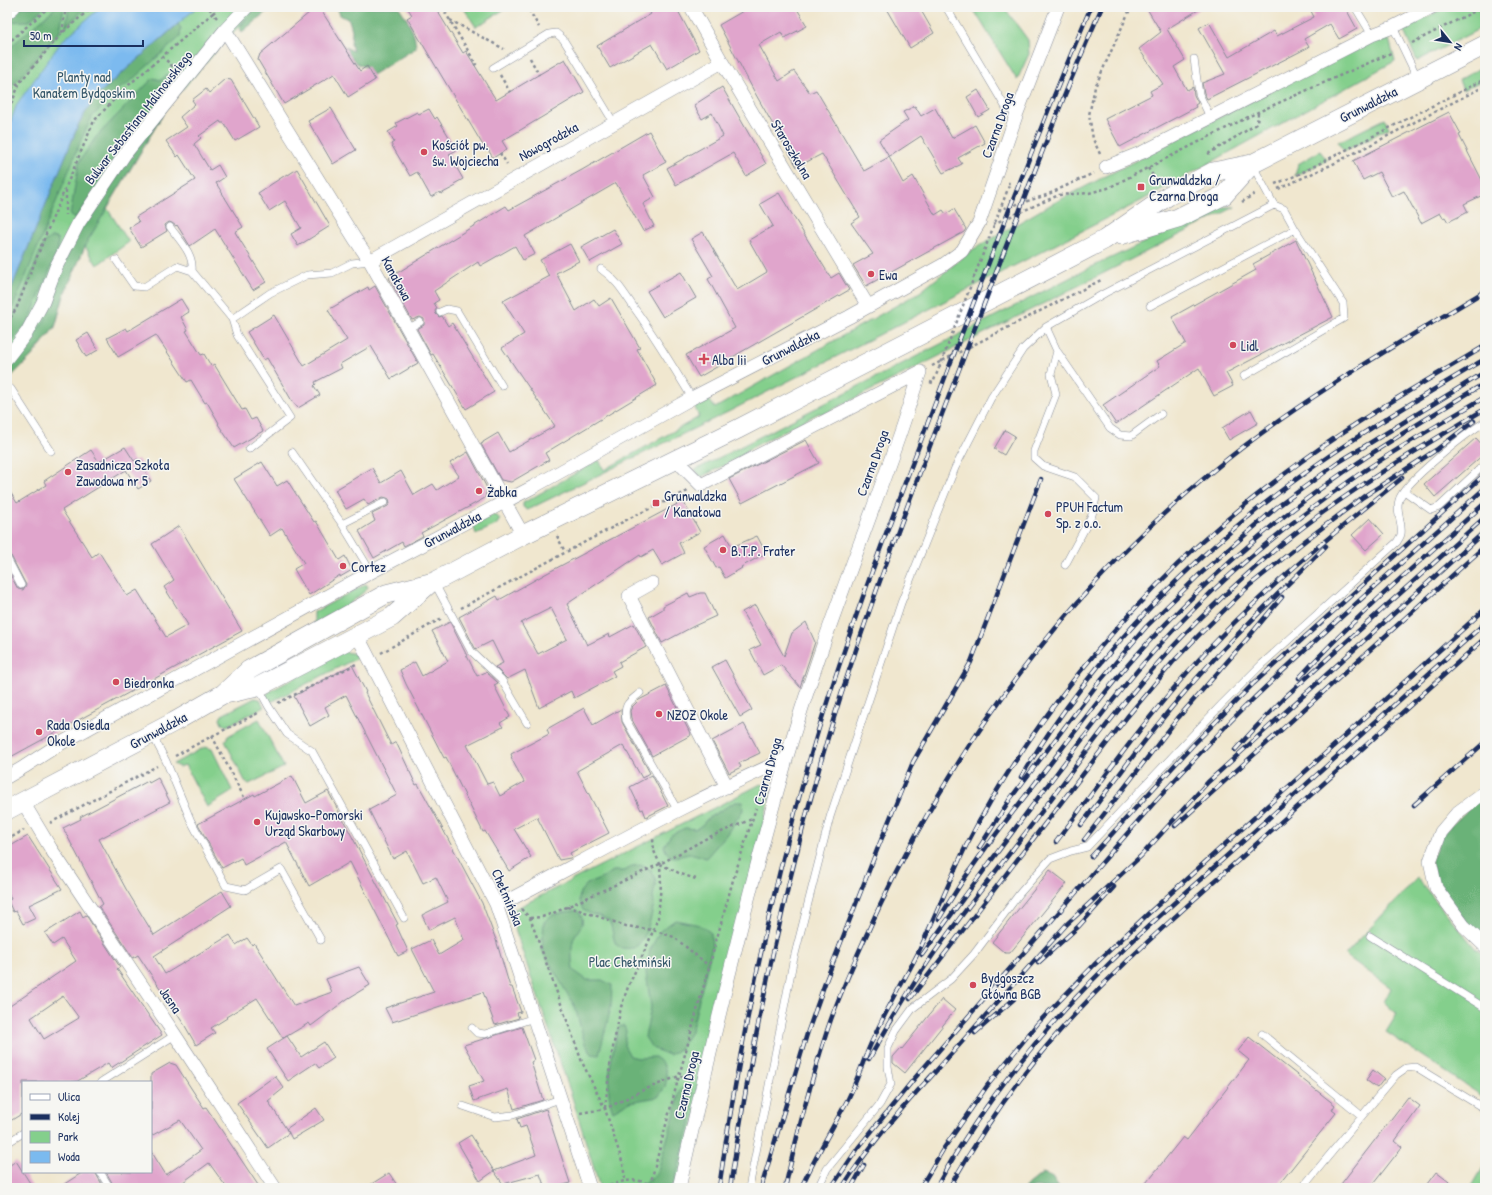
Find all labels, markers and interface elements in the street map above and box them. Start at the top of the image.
scale bar [24,22,143,48]
north arrow [1430,22,1470,62]
text: 50 m [30,27,51,44]
text: N [1451,41,1466,53]
street label: Bulwar Sebastiana Malinowskiego [80,46,197,188]
park label: Planty nad Kanałem Bydgoskim [33,67,135,103]
street label: Grunwaldzka [1336,81,1401,127]
street label: Czarna Droga [976,89,1019,161]
street label: Staroszkolna [767,116,817,183]
street label: Nowogrodzka [515,117,582,166]
place label: Kościół pw. św. Wojciecha [432,135,499,171]
marker: Kościół pw. św. Wojciecha [419,147,429,157]
place label: Grunwaldzka / Czarna Droga [1149,170,1221,206]
marker: Grunwaldzka / Czarna Droga [1136,182,1146,192]
street label: Kanałowa [377,253,417,304]
place label: Ewa [879,265,898,284]
marker: Ewa [866,269,876,279]
street label: Grunwaldzka [758,324,823,370]
place label: Lidl [1241,336,1259,355]
marker: Lidl [1228,340,1238,350]
place label: Alba Iii [712,350,747,369]
marker: Alba Iii [699,354,709,364]
street label: Czarna Droga [851,427,894,499]
place label: Zasadnicza Szkoła Zawodowa nr 5 [76,455,170,490]
marker: Zasadnicza Szkoła Zawodowa nr 5 [63,467,73,477]
place label: Żabka [487,482,517,501]
marker: Żabka [474,486,484,496]
place label: Grunwaldzka / Kanałowa [664,486,727,521]
place label: PPUH Factum Sp. z o.o. [1056,497,1123,533]
marker: Grunwaldzka / Kanałowa [651,498,661,508]
street label: Grunwaldzka [420,506,484,552]
marker: PPUH Factum Sp. z o.o. [1043,509,1053,519]
place label: B.T.P. Frater [731,541,796,560]
marker: B.T.P. Frater [718,545,728,555]
place label: Cortez [351,557,386,576]
marker: Cortez [338,561,348,571]
place label: Biedronka [124,673,174,692]
marker: Biedronka [111,677,121,687]
place label: NZOZ Okole [667,705,729,724]
street label: Grunwaldzka [126,707,190,753]
marker: NZOZ Okole [654,709,664,719]
place label: Rada Osiedla Okole [47,715,110,750]
marker: Rada Osiedla Okole [34,727,44,737]
street label: Czarna Droga [748,735,787,807]
place label: Kujawsko-Pomorski Urząd Skarbowy [265,805,363,841]
marker: Kujawsko-Pomorski Urząd Skarbowy [252,817,262,827]
street label: Chełmińska [488,866,529,929]
park label: Plac Chełmiński [589,952,671,971]
place label: Bydgoszcz Główna BGB [981,968,1041,1003]
marker: Bydgoszcz Główna BGB [968,980,978,990]
street label: Jasna [155,983,187,1017]
street label: Czarna Droga [669,1049,704,1121]
legend [22,1081,152,1173]
text: Ulica [58,1088,80,1105]
text: Kolej [58,1108,80,1125]
text: Park [58,1128,78,1145]
text: Woda [58,1148,80,1165]

